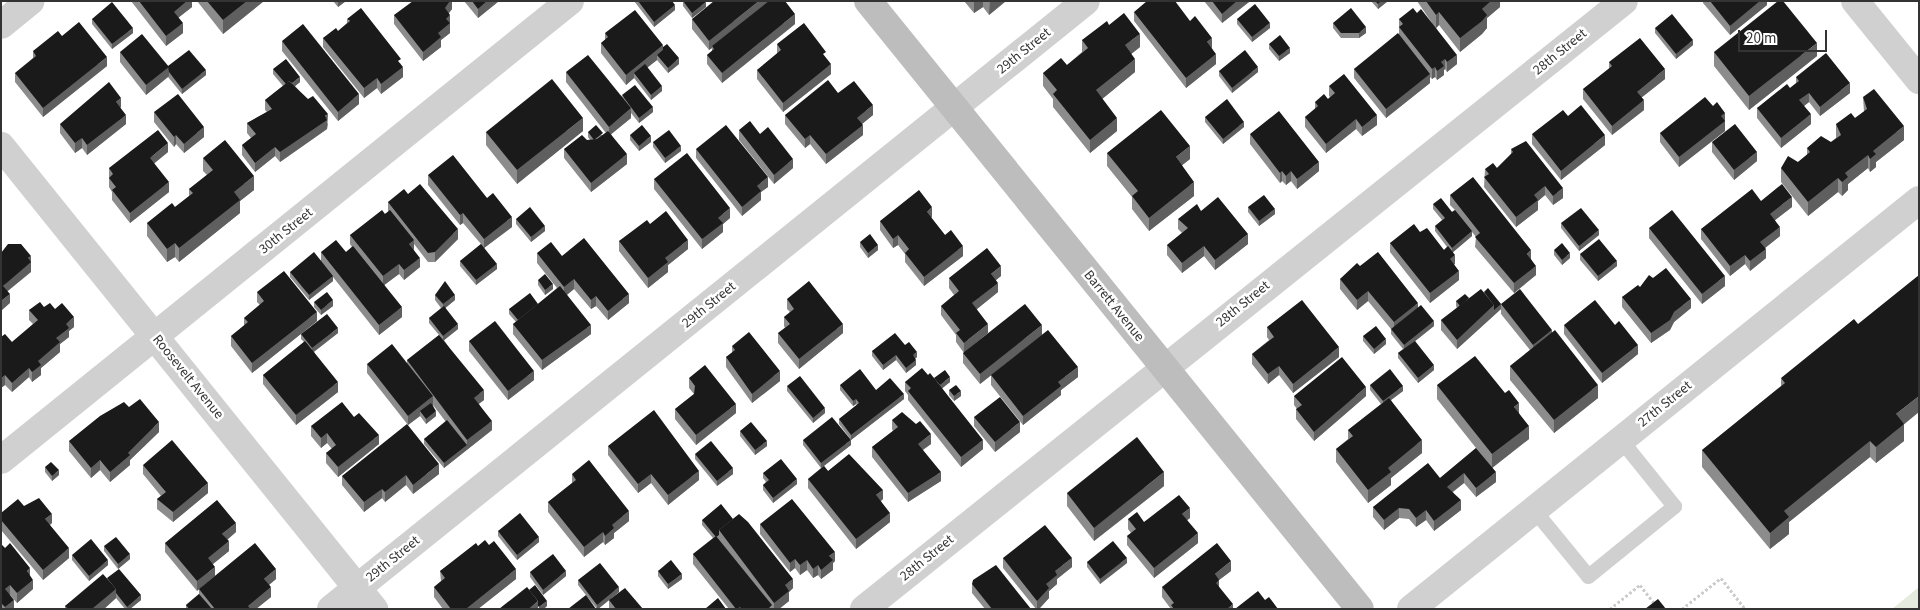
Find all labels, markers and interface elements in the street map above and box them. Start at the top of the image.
scale bar [1740,20,1829,52]
street label: 29th Street [994,24,1054,78]
street label: 28th Street [1530,25,1590,79]
text: 20 m [1746,28,1776,49]
street label: 30th Street [256,204,316,258]
street label: Barrett Avenue [1080,267,1148,345]
street label: 28th Street [1213,277,1273,331]
street label: 29th Street [679,278,739,332]
street label: Roosevelt Avenue [149,331,227,423]
street label: 27th Street [1635,377,1695,431]
street label: 28th Street [897,531,957,585]
street label: 29th Street [363,532,423,586]

